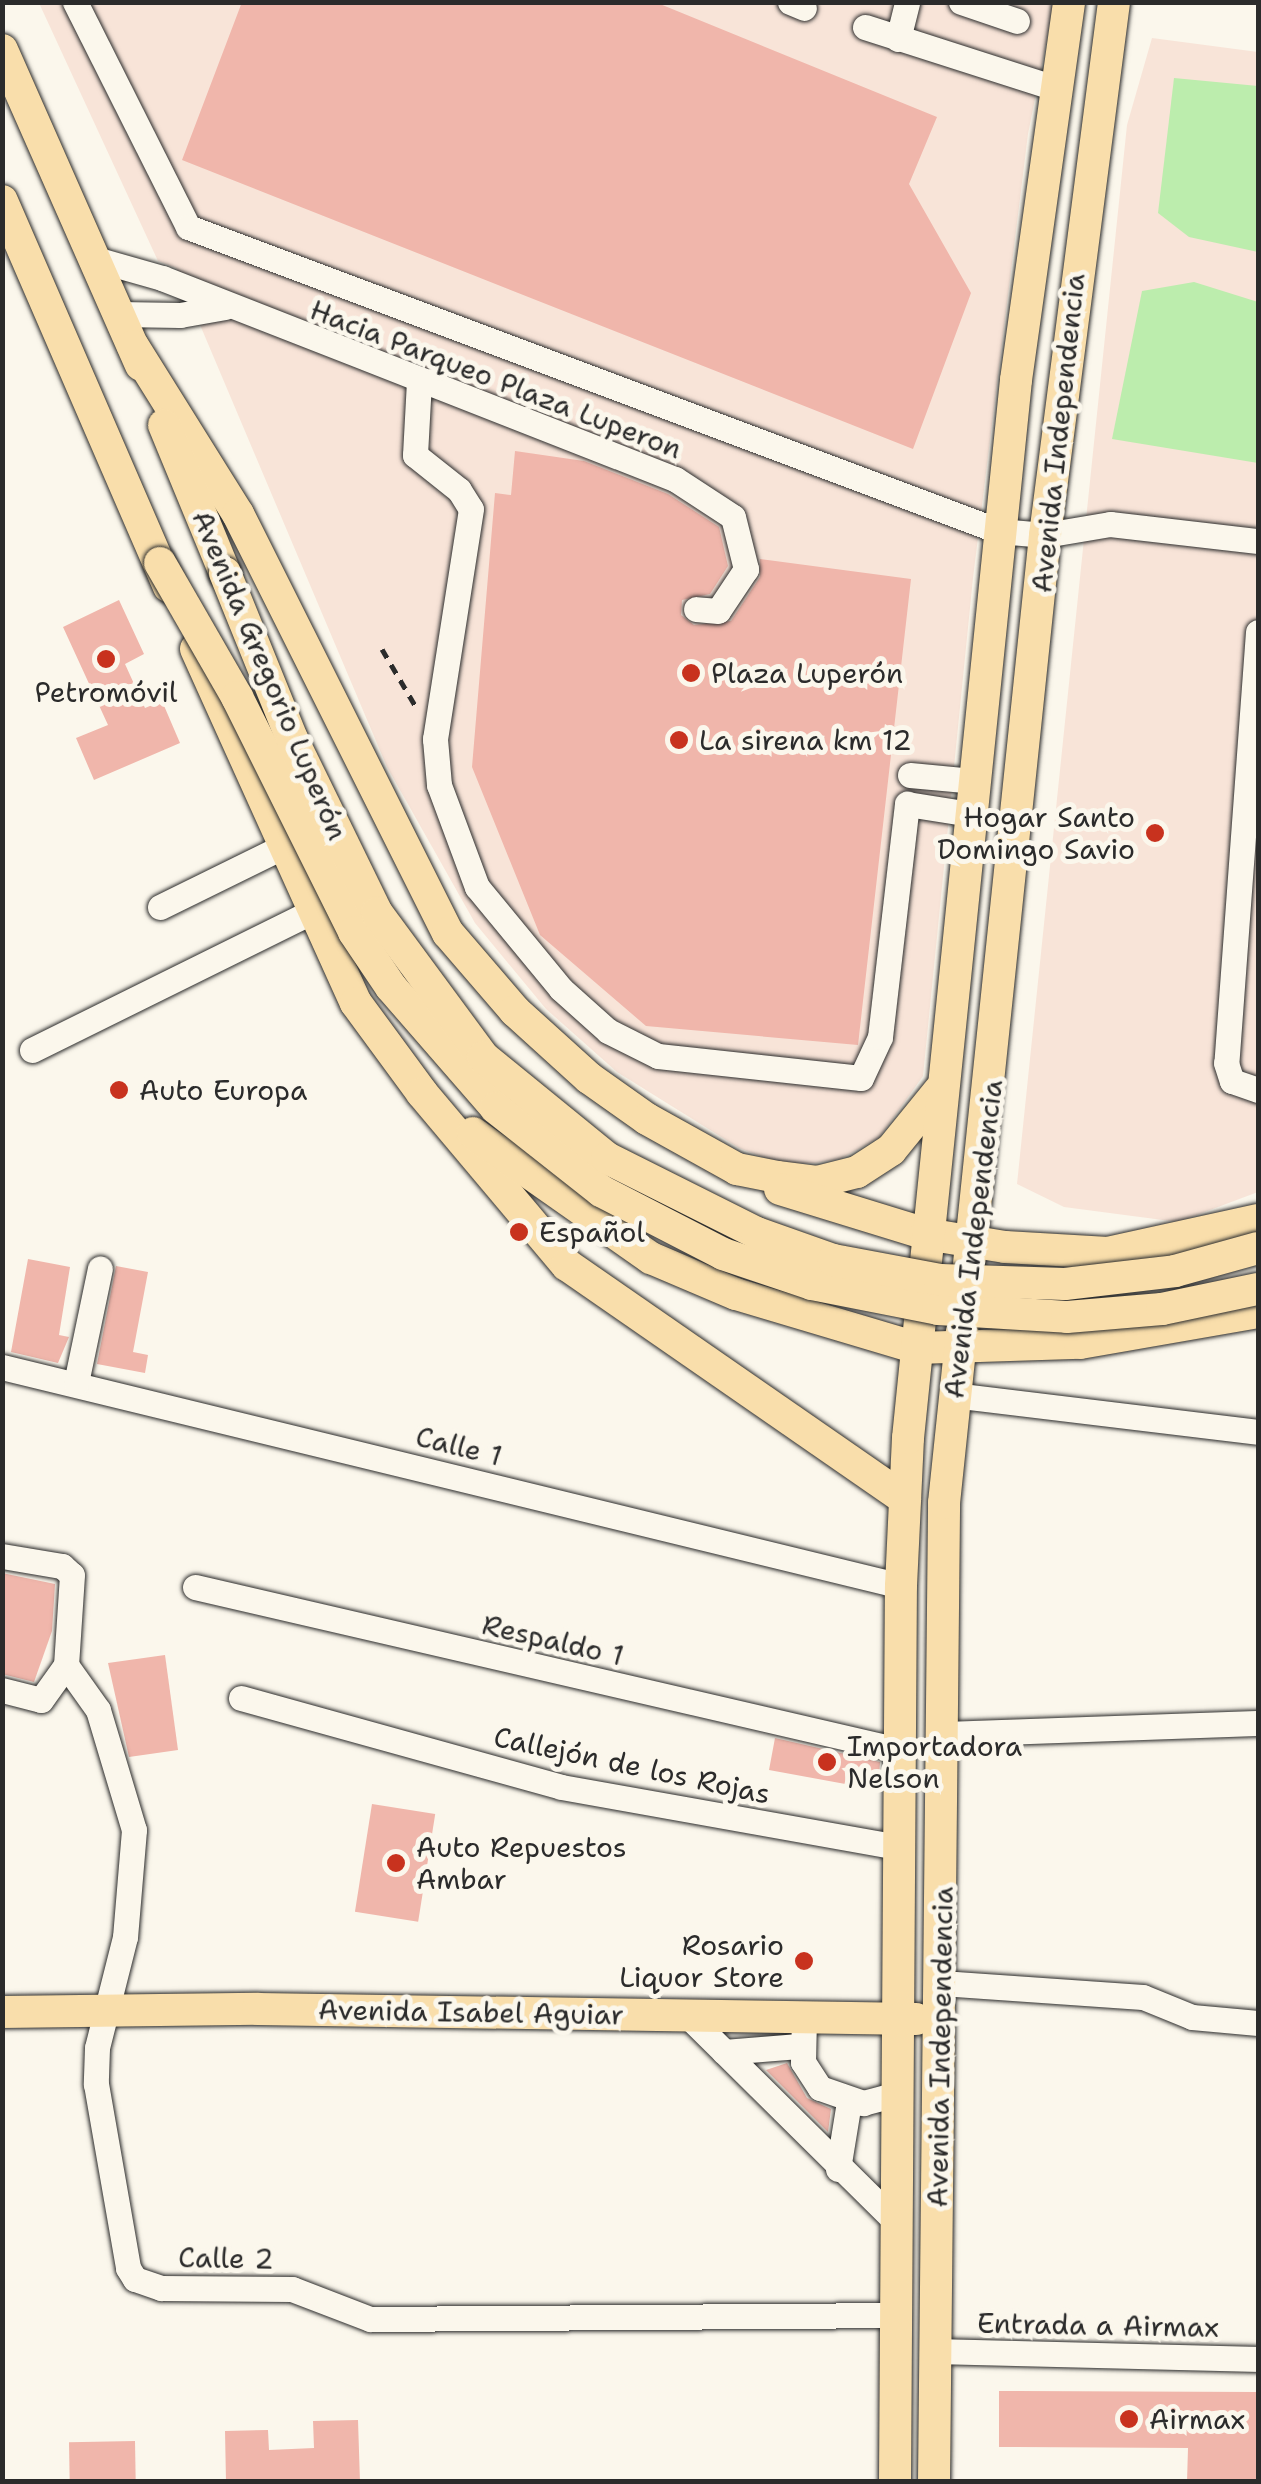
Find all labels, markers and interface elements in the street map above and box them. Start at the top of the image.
street label: Avenida Independencia [1025,272,1091,594]
street label: Hacia Parqueo Plaza Luperon [306,293,686,465]
street label: Avenida Gregorio Luperón [185,505,355,845]
marker: Petromóvil [95,648,117,670]
place label: Plaza Luperón [711,656,903,690]
marker: Plaza Luperón [680,662,702,684]
place label: Petromóvil [35,675,177,709]
place label: La sirena km 12 [699,723,912,757]
marker: La sirena km 12 [668,729,690,751]
place label: Hogar Santo Domingo Savio [937,800,1135,866]
marker: Hogar Santo Domingo Savio [1144,822,1166,844]
place label: Auto Europa [139,1073,307,1107]
street label: Avenida Independencia [937,1078,1009,1400]
marker: Auto Europa [108,1079,130,1101]
place label: Español [539,1215,645,1249]
marker: Español [508,1221,530,1243]
street label: Calle 1 [412,1419,506,1473]
street label: Respaldo 1 [479,1607,627,1673]
street label: Callejón de los Rojas [491,1719,773,1811]
place label: Importadora Nelson [847,1729,1022,1795]
marker: Importadora Nelson [816,1751,838,1773]
place label: Auto Repuestos Ambar [416,1830,627,1896]
marker: Auto Repuestos Ambar [385,1852,407,1874]
street label: Avenida Independencia [920,1886,960,2208]
place label: Rosario Liquor Store [619,1928,784,1994]
marker: Rosario Liquor Store [793,1950,815,1972]
street label: Avenida Isabel Aguiar [318,1993,624,2031]
street label: Calle 2 [178,2240,274,2276]
street label: Entrada a Airmax [977,2306,1219,2344]
place label: Airmax [1149,2402,1245,2436]
marker: Airmax [1118,2408,1140,2430]

